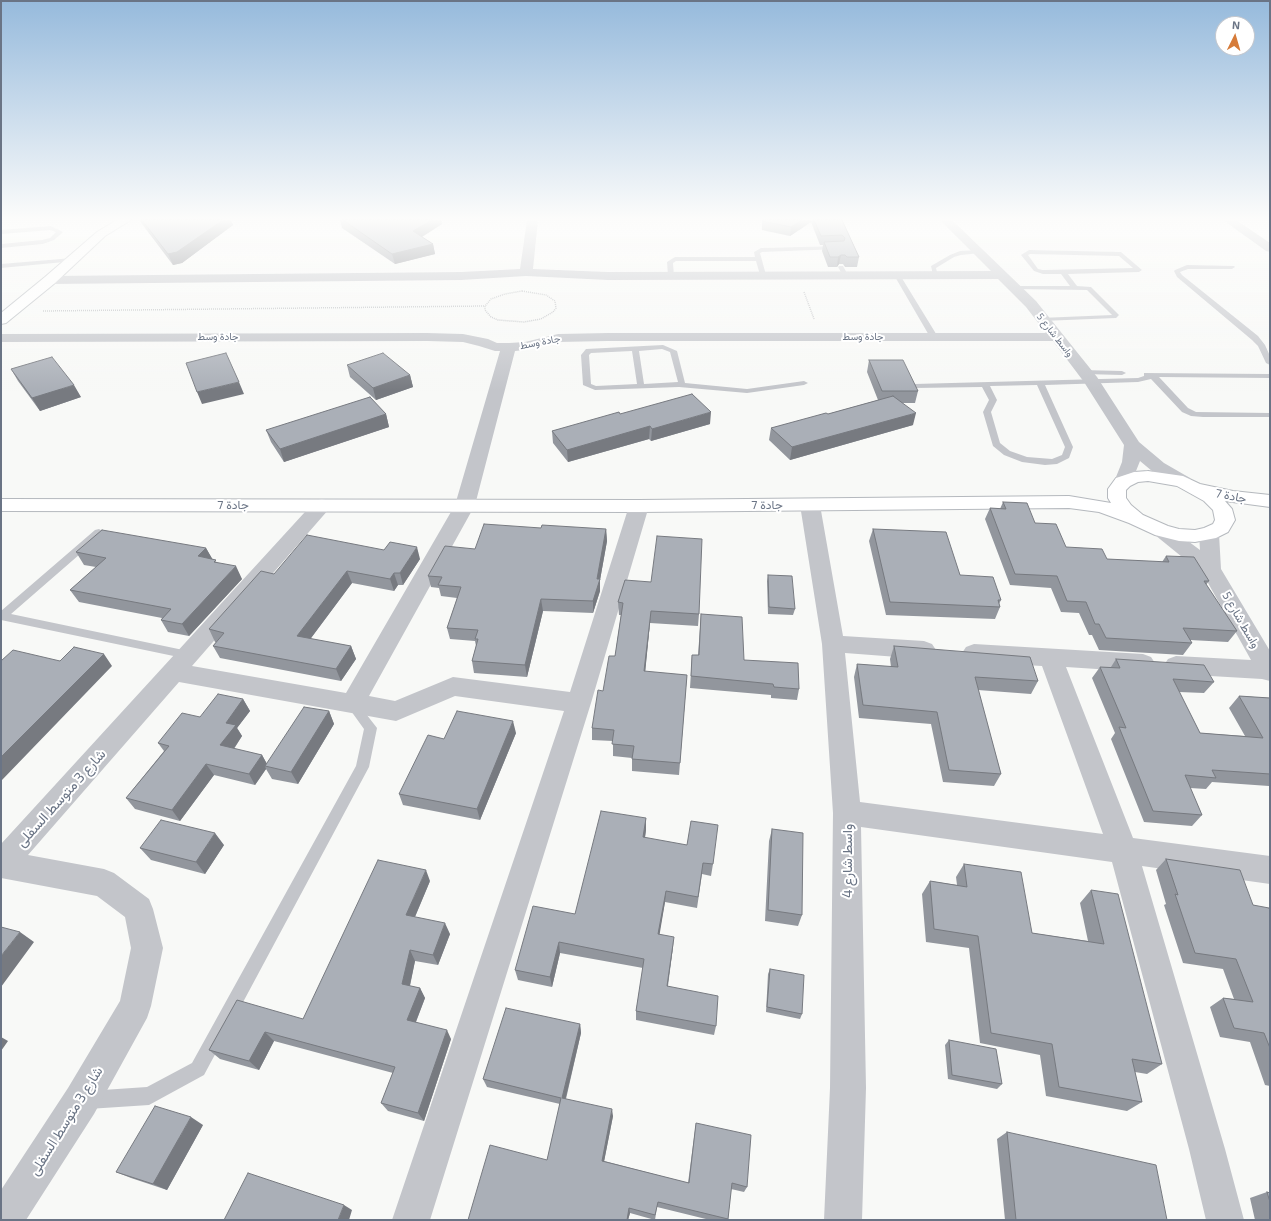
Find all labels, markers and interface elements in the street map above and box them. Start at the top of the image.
north arrow [1215,16,1255,56]
text: N [1231,18,1241,31]
street label: واسط شارع 5 [1034,311,1076,359]
street label: جادة وسط [198,331,238,343]
street label: جادة وسط [843,331,883,343]
street label: جادة وسط [519,332,561,352]
street label: جادة 7 [1214,486,1248,506]
street label: جادة 7 [217,498,249,512]
street label: جادة 7 [751,498,783,512]
street label: واسط شارع 5 [1219,589,1263,651]
street label: شارع 3 متوسط السفلى [13,746,109,850]
street label: واسط شارع 4 [839,824,855,898]
street label: شارع 3 متوسط السفلى [26,1063,106,1179]

